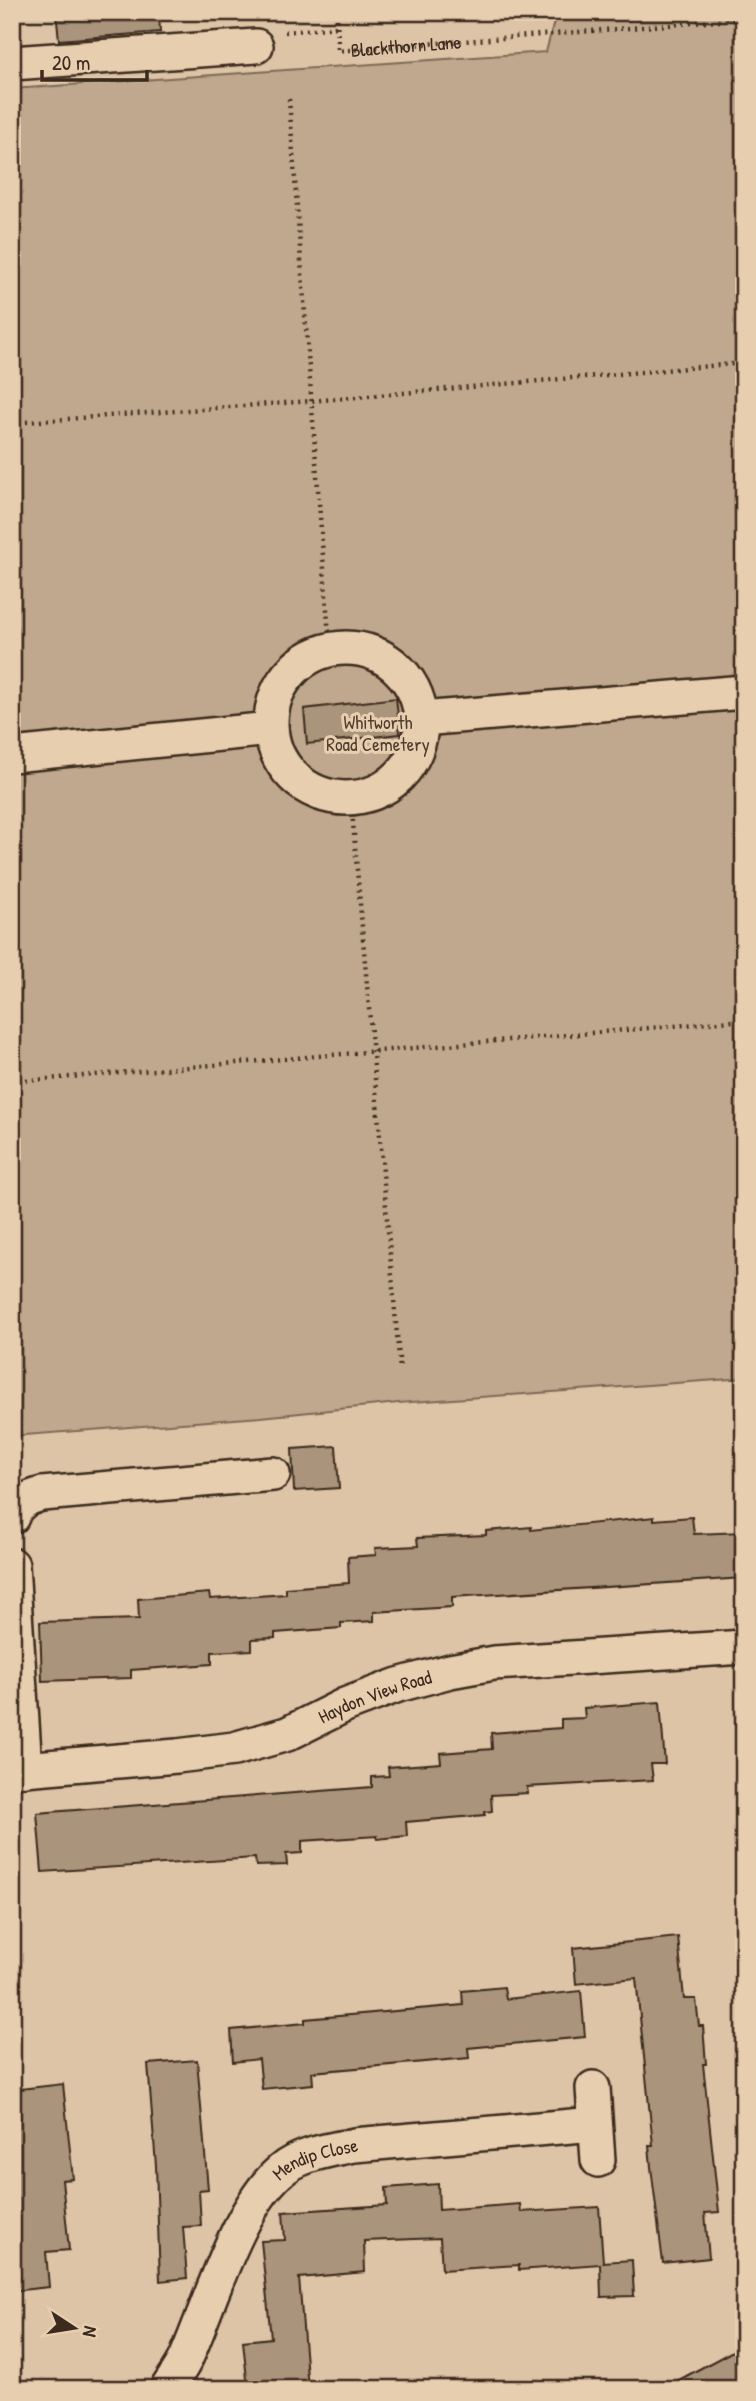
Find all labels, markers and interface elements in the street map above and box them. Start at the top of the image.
street label: Blackthorn Lane [350,28,462,63]
scale bar [42,38,147,82]
text: 20 m [52,48,90,77]
park label: Whitworth Road Cemetery [326,709,430,757]
street label: Haydon View Road [314,1663,435,1729]
street label: Mendip Close [266,2131,361,2186]
north arrow [38,2292,108,2362]
text: N [77,2324,104,2339]

